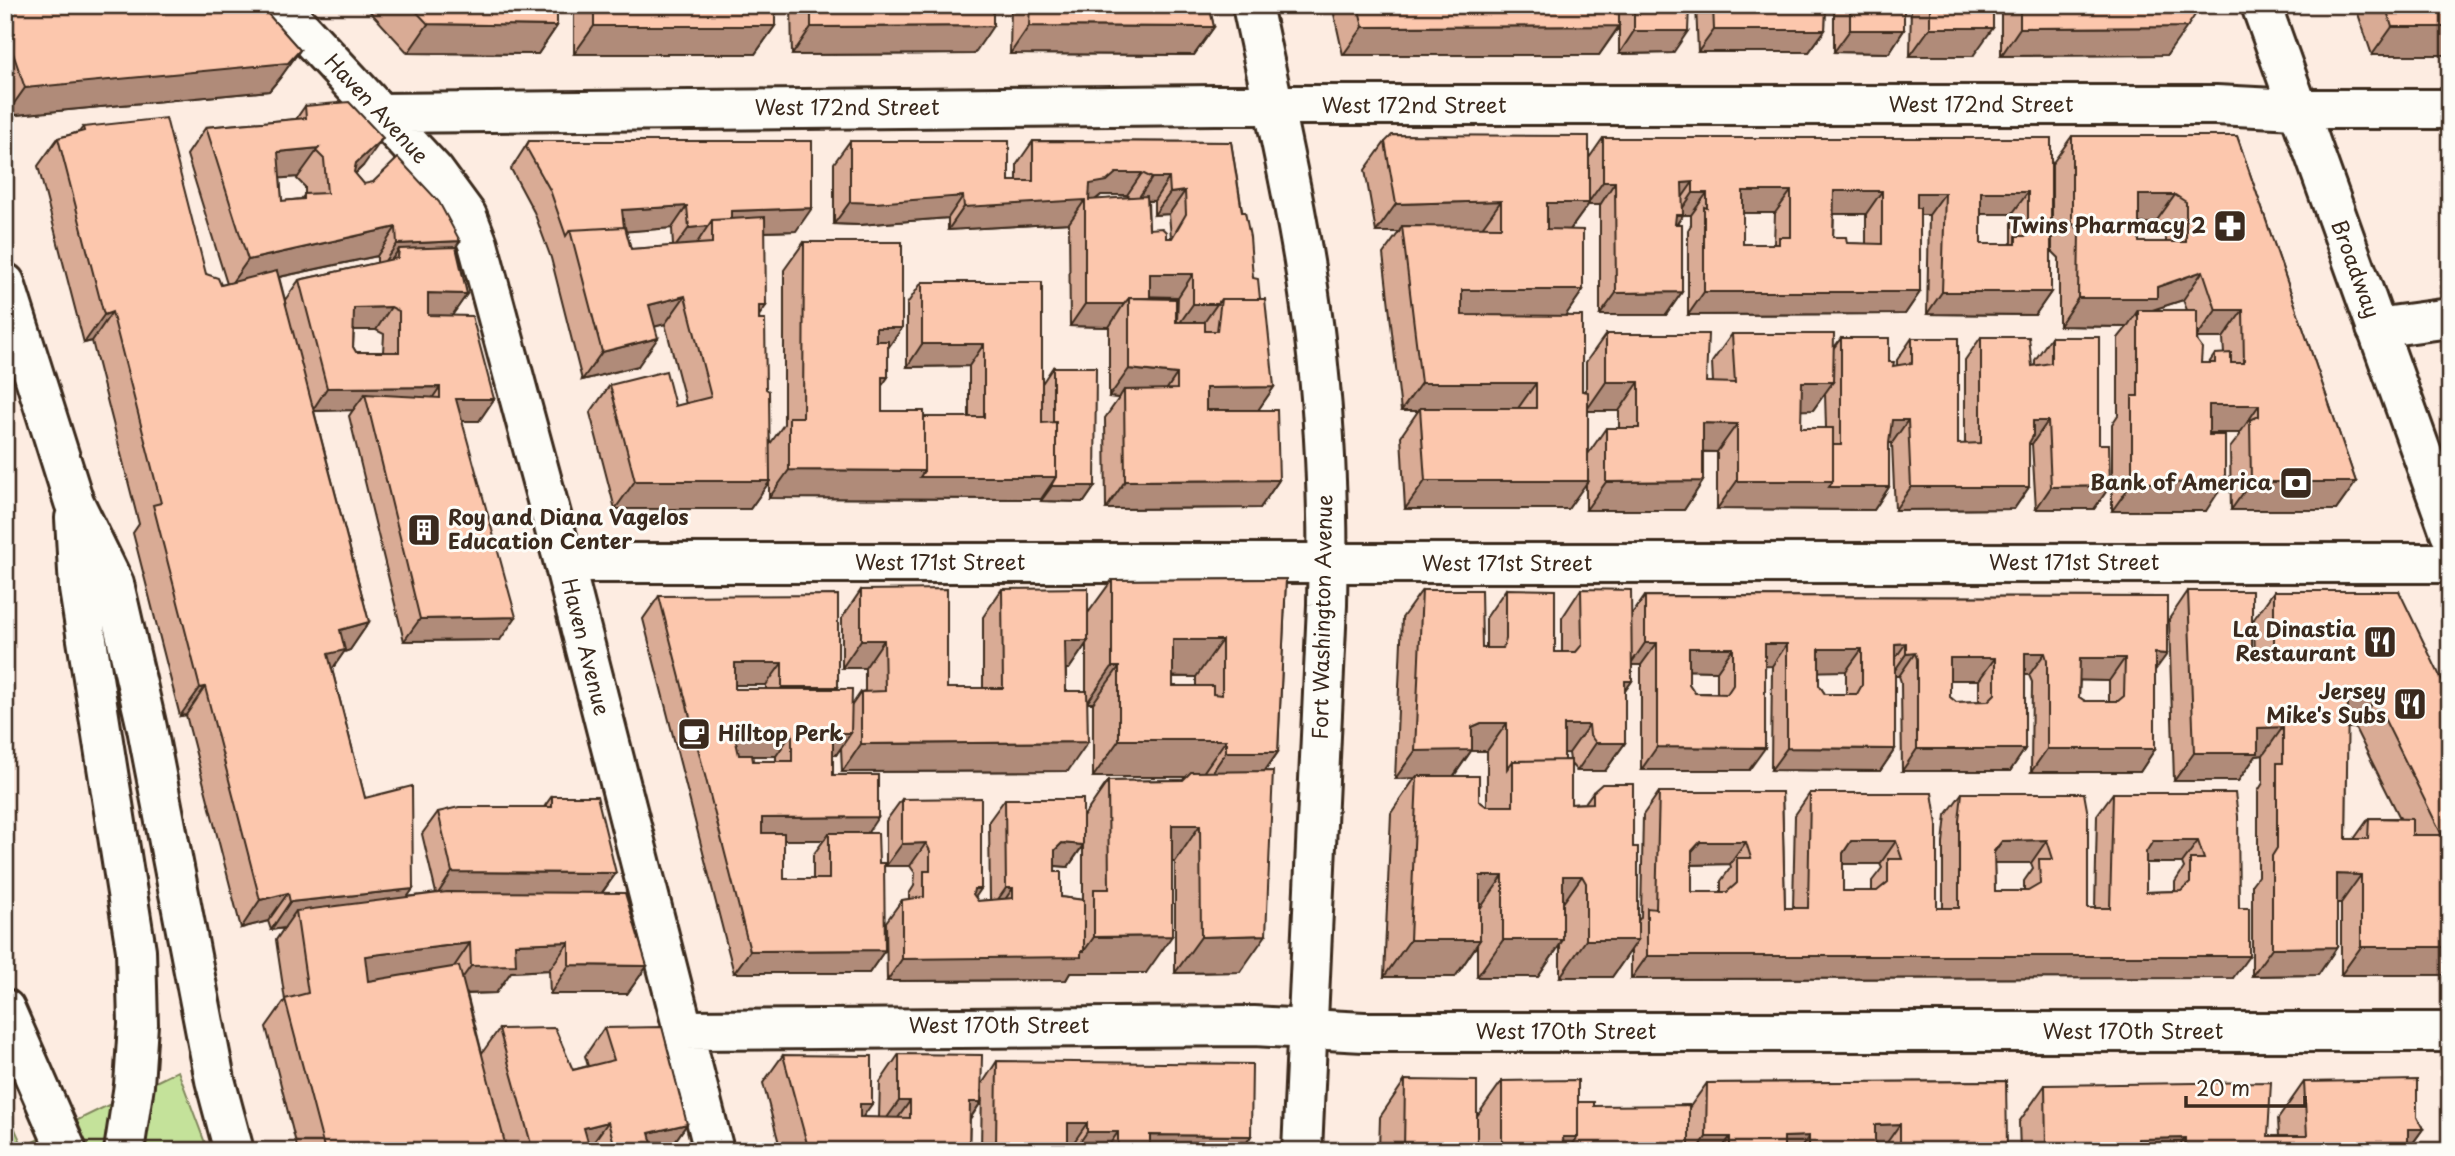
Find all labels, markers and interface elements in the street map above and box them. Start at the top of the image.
street label: Haven Avenue [318,45,437,170]
street label: West 172nd Street [1888,87,2074,119]
street label: West 172nd Street [1321,88,1507,120]
street label: West 172nd Street [754,90,940,122]
pharmacy icon: Twins Pharmacy 2 [2211,207,2249,245]
place label: Twins Pharmacy 2 [2008,208,2206,240]
street label: Broadway [2324,215,2389,322]
bank icon: Bank of America [2277,464,2315,502]
place label: Bank of America [2090,465,2272,497]
street label: Fort Washington Avenue [1303,494,1339,740]
place label: Roy and Diana Vagelos Education Center [448,500,689,556]
building icon: Roy and Diana Vagelos Education Center [405,511,443,549]
street label: West 171st Street [855,545,1025,577]
street label: West 171st Street [1989,545,2159,577]
street label: West 171st Street [1422,546,1592,578]
street label: Haven Avenue [554,575,619,719]
place label: La Dinastia Restaurant [2233,612,2357,668]
restaurant icon: La Dinastia Restaurant [2361,623,2399,661]
place label: Jersey Mike's Subs [2266,674,2386,730]
restaurant icon: Jersey Mike's Subs [2391,685,2429,723]
cafe icon: Hilltop Perk [675,715,713,753]
place label: Hilltop Perk [718,716,843,748]
street label: West 170th Street [909,1008,1089,1040]
street label: West 170th Street [1476,1014,1656,1046]
street label: West 170th Street [2043,1014,2223,1046]
scale bar [2186,1065,2304,1109]
text: 20 m [2196,1071,2250,1103]

